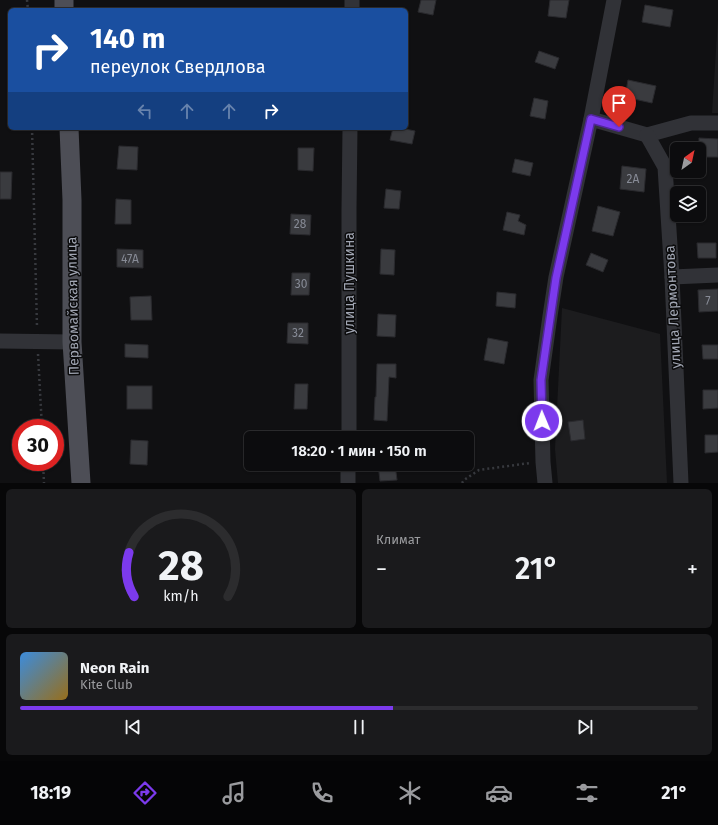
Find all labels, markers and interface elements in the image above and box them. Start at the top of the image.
text: 140 m [90,22,166,55]
icon: right [24,24,76,76]
text: переулок Свердлова [90,56,265,78]
pin [602,86,636,127]
icon: arrive [608,92,630,114]
icon: left [134,100,156,122]
icon: ahead [176,100,198,122]
icon: ahead [218,100,240,122]
icon: right [260,100,282,122]
north arrow [670,142,706,178]
map controls [670,142,706,222]
house number: 2А [627,172,640,186]
button: layers [670,186,706,222]
house number: 28 [294,217,307,231]
street label: улица Пушкина [341,232,358,334]
street label: Первомайская улица [63,237,83,375]
street label: улица Лермонтова [661,245,685,369]
house number: 47А [121,252,139,266]
house number: 30 [295,277,308,291]
house number: 7 [705,294,711,308]
house number: 32 [292,326,304,340]
position arrow [521,400,563,442]
speed limit sign: 30 [12,419,64,471]
text: 18:20 · 1 мин · 150 m [291,442,427,460]
text: Климат [376,532,420,547]
text: 28 [158,540,204,590]
text: 21° [515,551,559,587]
text: − [376,556,387,583]
text: + [687,556,698,583]
text: km/h [163,587,199,604]
text: Neon Rain [80,659,149,677]
text: Kite Club [80,677,133,692]
icon: previous [122,716,144,738]
icon: pause [348,716,370,738]
icon: next [574,716,596,738]
icon: directions [131,779,159,807]
icon: music [220,779,248,807]
icon: phone [308,779,336,807]
icon: climate [396,779,424,807]
icon: car [485,779,513,807]
icon: filters [573,779,601,807]
text: 18:19 [30,782,71,804]
text: 21° [661,782,688,804]

